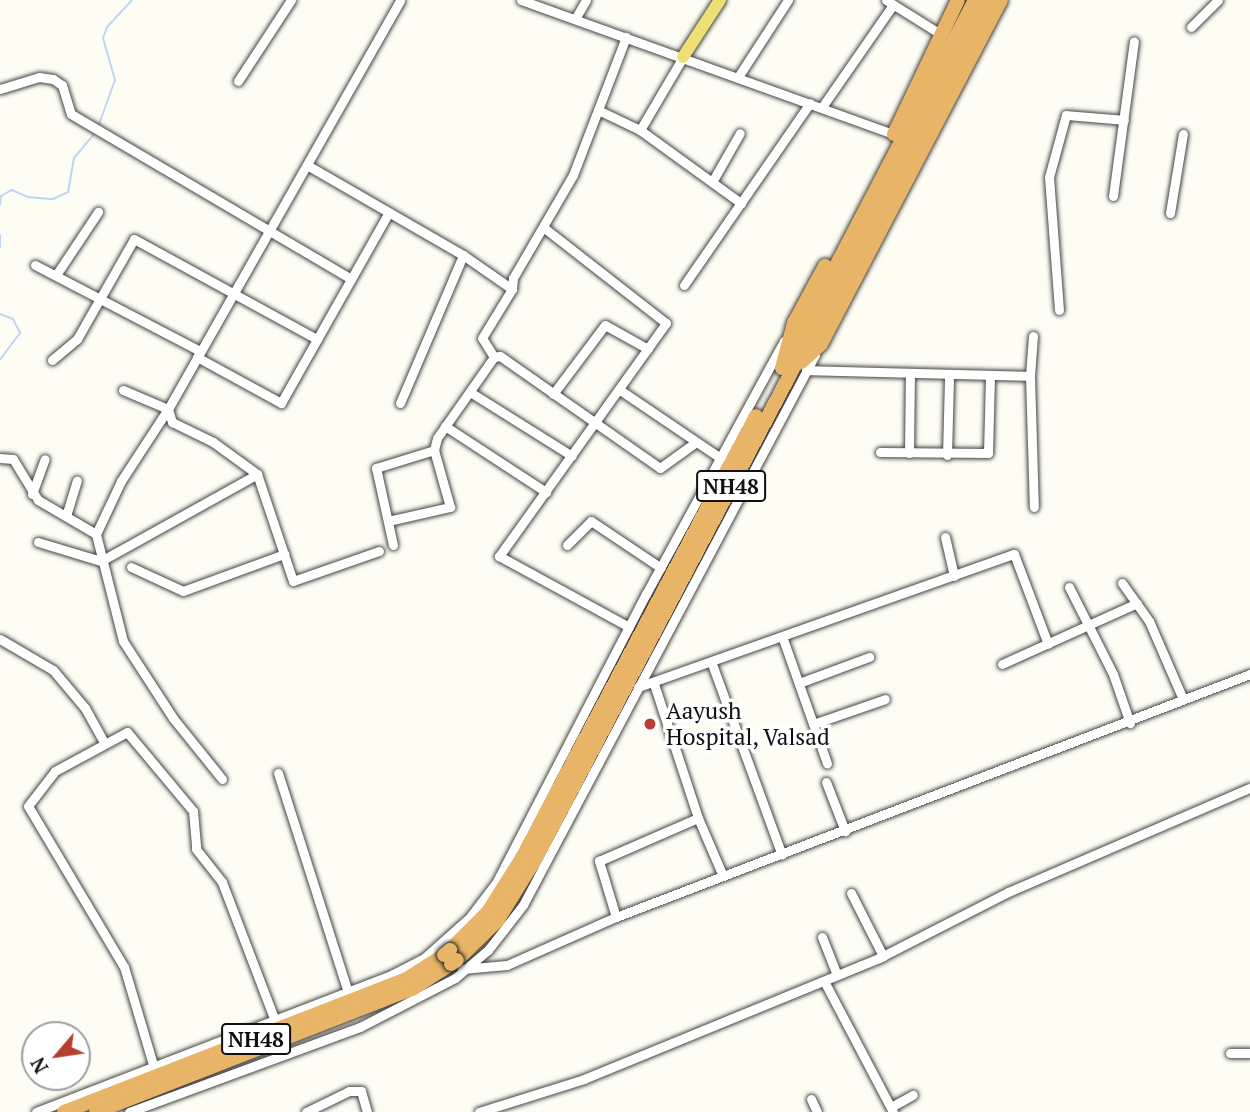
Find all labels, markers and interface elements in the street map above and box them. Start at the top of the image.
road number: NH48 [696,468,766,504]
place label: Aayush Hospital, Valsad [666,697,831,751]
marker: Aayush Hospital, Valsad [640,714,660,734]
north arrow [21,1021,91,1091]
road number: NH48 [221,1021,291,1056]
text: N [25,1053,53,1078]

